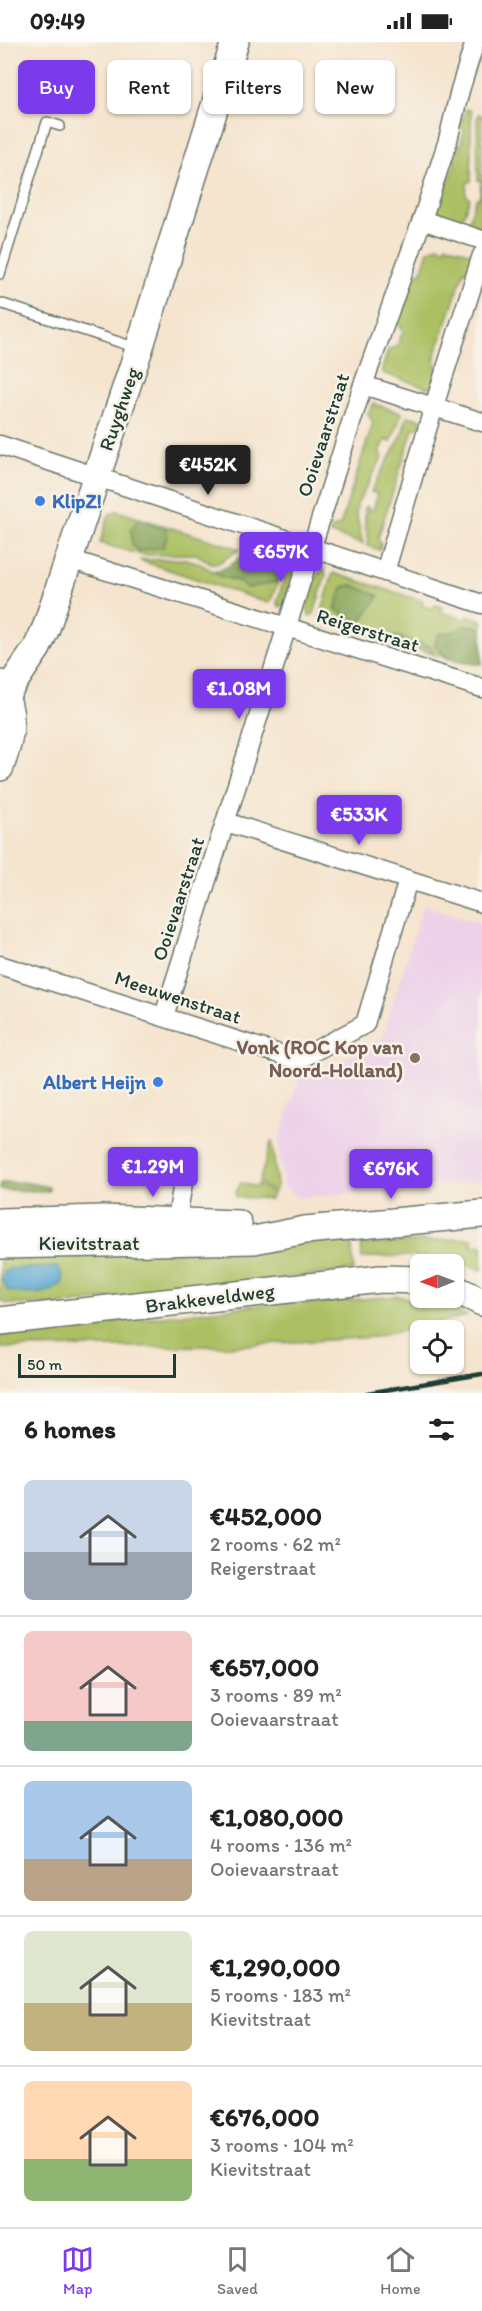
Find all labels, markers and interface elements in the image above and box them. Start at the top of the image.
text: 09:49 [30,8,85,35]
chip: Buy [18,60,95,114]
chip: Rent [107,60,191,114]
chip: Filters [203,60,303,114]
chip: New [315,60,395,114]
street label: Ruyghweg [94,363,145,454]
street label: Ooievaarstraat [292,370,354,500]
pin: €452K [166,445,250,496]
text: €452K [179,452,237,476]
place label: KlipZ! [52,489,102,514]
marker: KlipZ! [33,494,47,508]
pin: €657K [239,532,323,583]
text: €657K [253,539,309,563]
street label: Reigerstraat [314,603,422,657]
pin: €1.08M [190,669,288,720]
text: €1.08M [207,676,271,700]
pin: €533K [317,795,401,846]
text: €533K [331,802,387,826]
street label: Ooievaarstraat [147,834,209,964]
street label: Meeuwenstraat [112,965,244,1029]
place label: Vonk (ROC Kop van Noord-Holland) [237,1035,404,1083]
marker: Vonk (ROC Kop van Noord-Holland) [408,1051,422,1065]
place label: Albert Heijn [42,1070,147,1095]
marker: Albert Heijn [151,1075,165,1089]
pin: €1.29M [104,1147,202,1198]
pin: €676K [349,1149,433,1200]
text: €1.29M [122,1154,184,1178]
text: €676K [363,1156,419,1180]
street label: Kievitstraat [38,1231,140,1255]
north arrow [410,1254,464,1308]
map controls [410,1254,464,1374]
street label: Brakkeveldweg [144,1278,277,1318]
button: locate [410,1320,464,1374]
scale bar [18,1351,176,1378]
text: 50 m [27,1355,62,1374]
text: 6 homes [24,1413,116,1445]
icon: filters [425,1413,458,1446]
text: €452,000 [210,1500,322,1532]
icon: home [72,1504,144,1576]
text: 2 rooms · 62 m² [210,1532,341,1556]
text: Reigerstraat [210,1556,316,1580]
text: €657,000 [210,1651,319,1683]
icon: home [72,1655,144,1727]
text: 3 rooms · 89 m² [210,1683,342,1707]
text: Ooievaarstraat [210,1707,339,1731]
text: €1,080,000 [210,1801,344,1833]
icon: home [72,1805,144,1877]
text: 4 rooms · 136 m² [210,1833,352,1857]
text: Ooievaarstraat [210,1857,339,1881]
text: €1,290,000 [210,1951,341,1983]
icon: home [72,1955,144,2027]
text: 5 rooms · 183 m² [210,1983,351,2007]
text: Kievitstraat [210,2007,311,2031]
text: €676,000 [210,2101,319,2133]
icon: home [72,2105,144,2177]
text: 3 rooms · 104 m² [210,2133,354,2157]
text: Kievitstraat [210,2157,311,2181]
tab: Map [61,2243,94,2298]
tab: Saved [217,2243,258,2298]
tab: Home [380,2243,421,2298]

